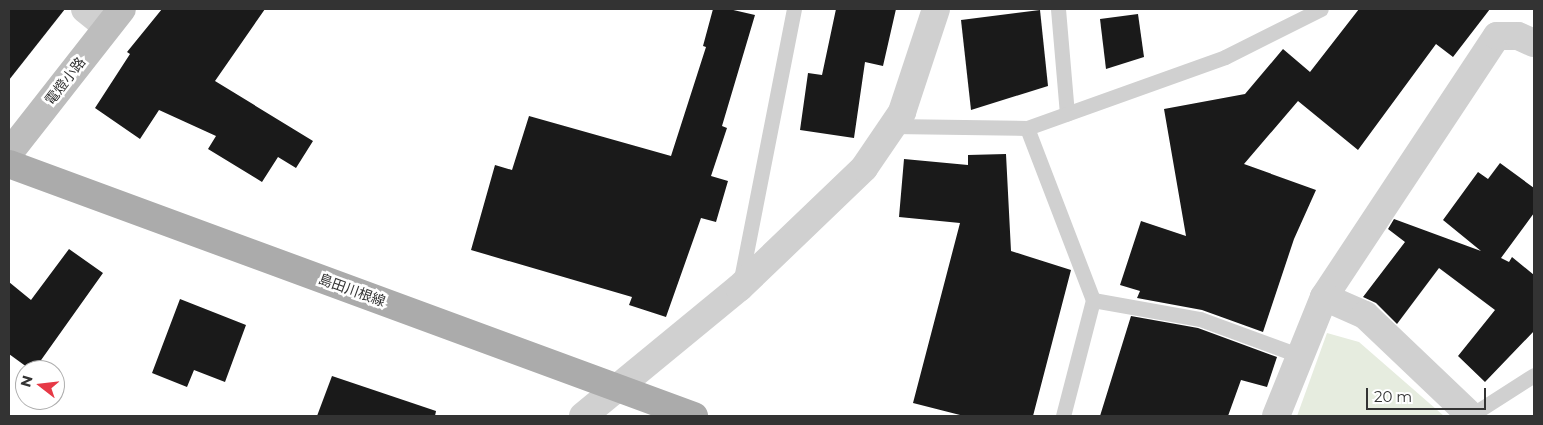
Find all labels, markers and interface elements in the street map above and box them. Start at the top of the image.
street label: 電燈小路 [41,54,89,108]
street label: 島田川根線 [316,270,388,310]
north arrow [15,360,65,410]
text: N [16,373,37,389]
scale bar [1368,378,1488,410]
text: 20 m [1374,387,1412,406]

